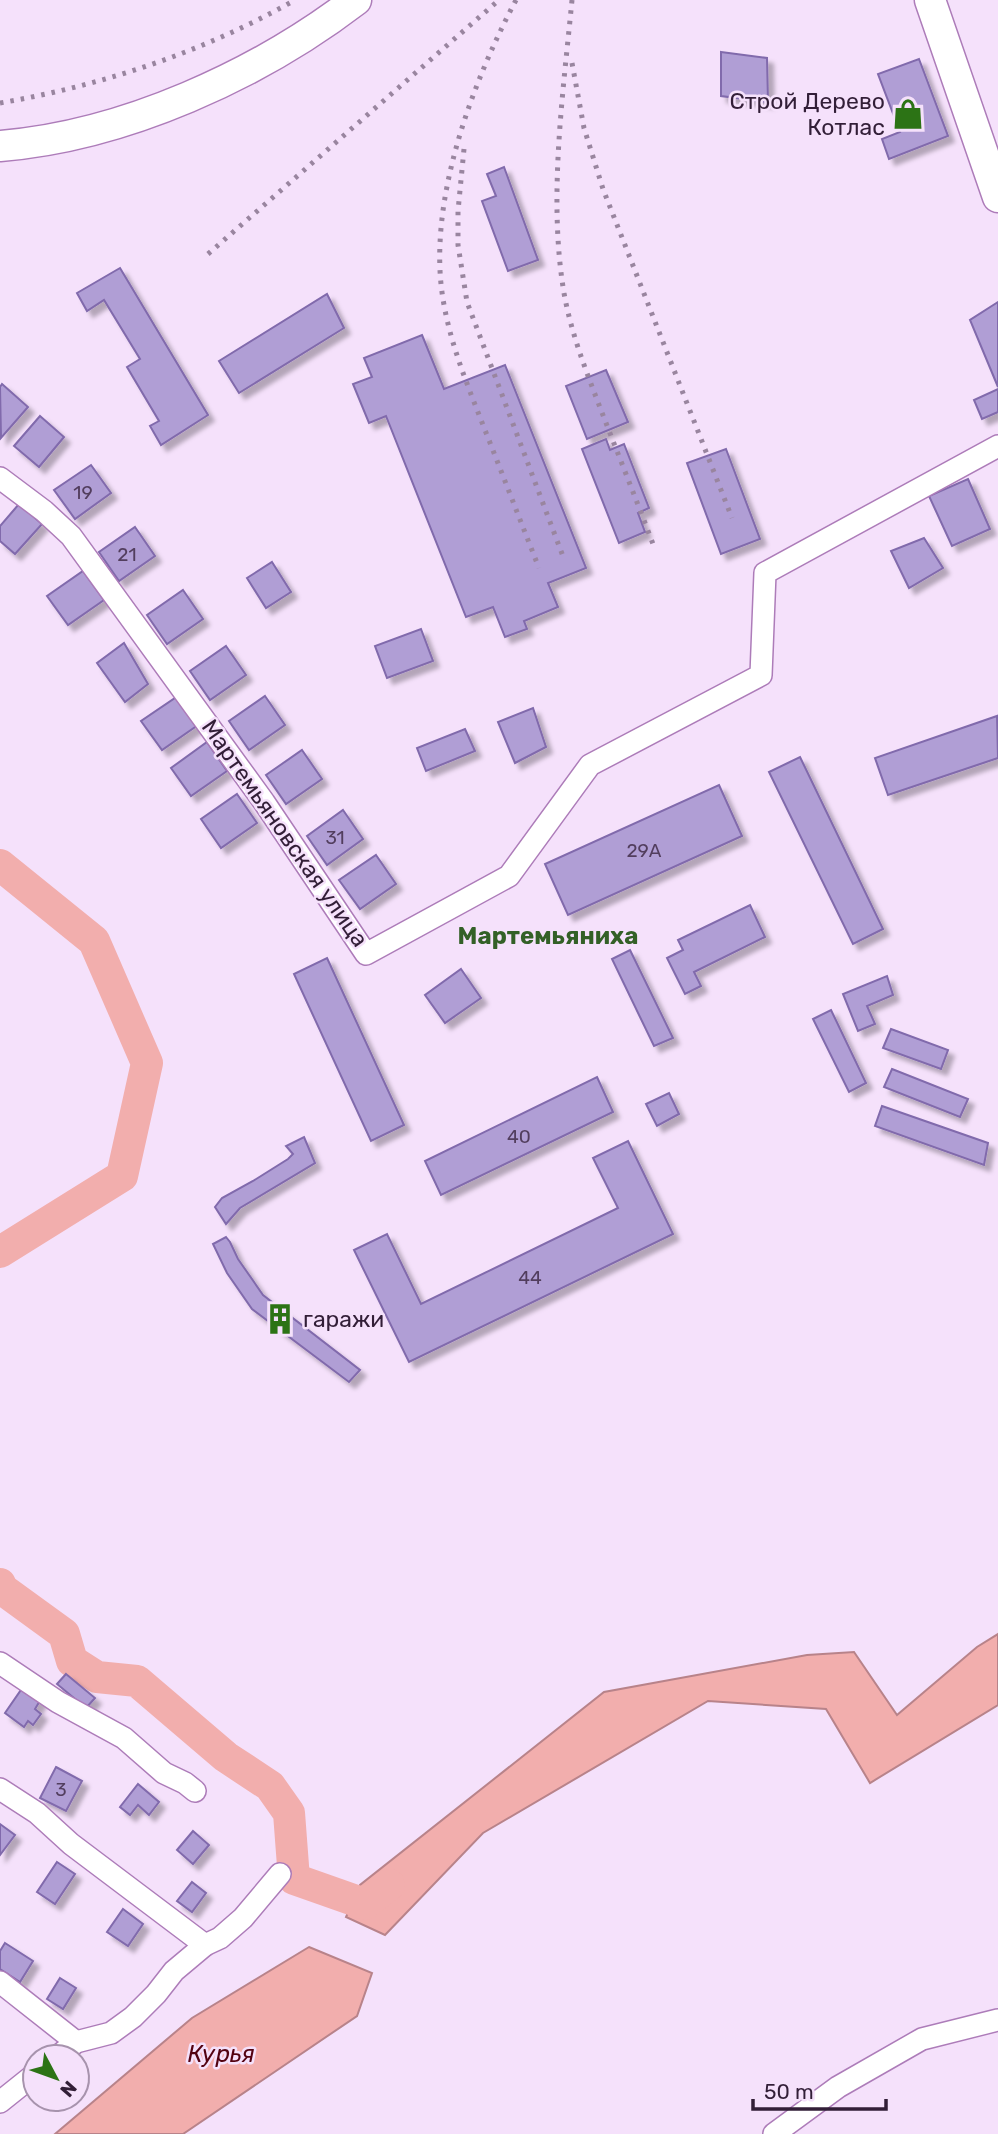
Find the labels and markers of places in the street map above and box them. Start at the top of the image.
place label: Строй Дерево Котлас [729,87,885,141]
shop icon: Строй Дерево Котлас [891,97,925,131]
building icon: гаражи [263,1302,297,1336]
place label: гаражи [303,1305,384,1333]

